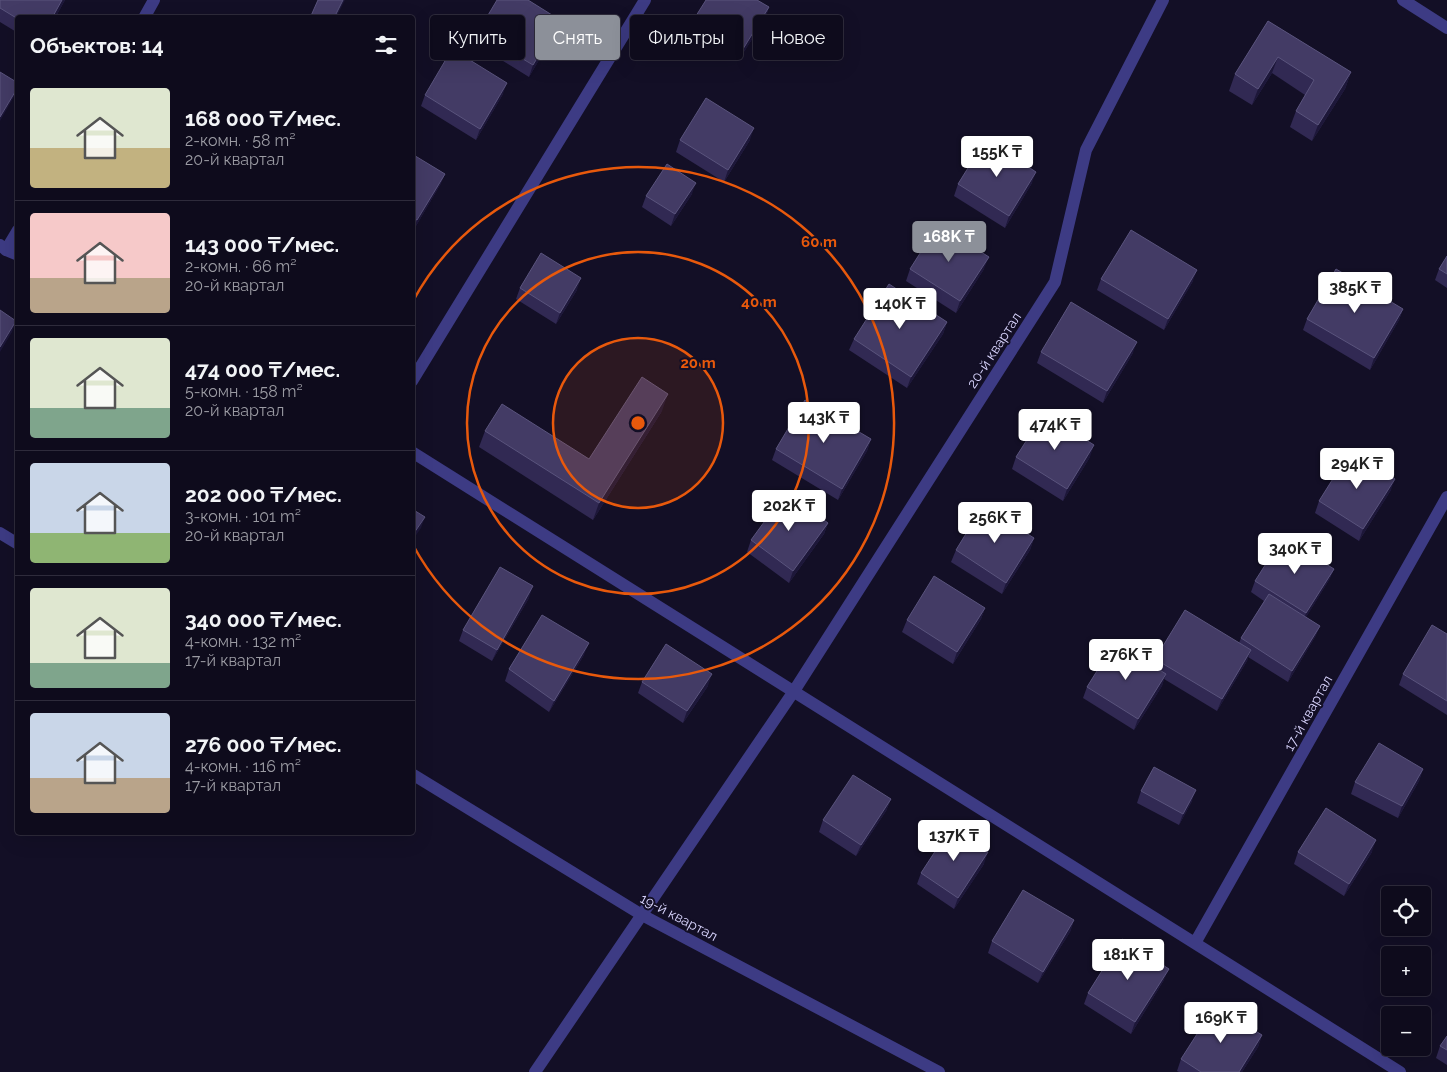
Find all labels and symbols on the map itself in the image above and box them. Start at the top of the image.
pin: 155K ₸ [956,136,1038,178]
pin: 168K ₸ [908,220,990,263]
text: 60 m [801,233,837,251]
pin: 385K ₸ [1314,272,1396,314]
pin: 140K ₸ [859,288,941,330]
text: 40 m [741,293,777,311]
street label: 20-й квартал [964,309,1024,391]
text: 20 m [680,354,716,372]
pin: 143K ₸ [783,402,865,444]
pin: 474K ₸ [1014,408,1096,451]
centre of rings [629,414,647,432]
pin: 294K ₸ [1316,448,1398,490]
pin: 202K ₸ [748,490,830,532]
pin: 256K ₸ [954,502,1036,544]
pin: 340K ₸ [1254,532,1336,575]
pin: 276K ₸ [1085,638,1167,681]
street label: 17-й квартал [1281,672,1335,754]
pin: 137K ₸ [913,820,995,862]
street label: 19-й квартал [638,890,720,944]
pin: 181K ₸ [1087,938,1169,981]
pin: 169K ₸ [1180,1002,1262,1044]

